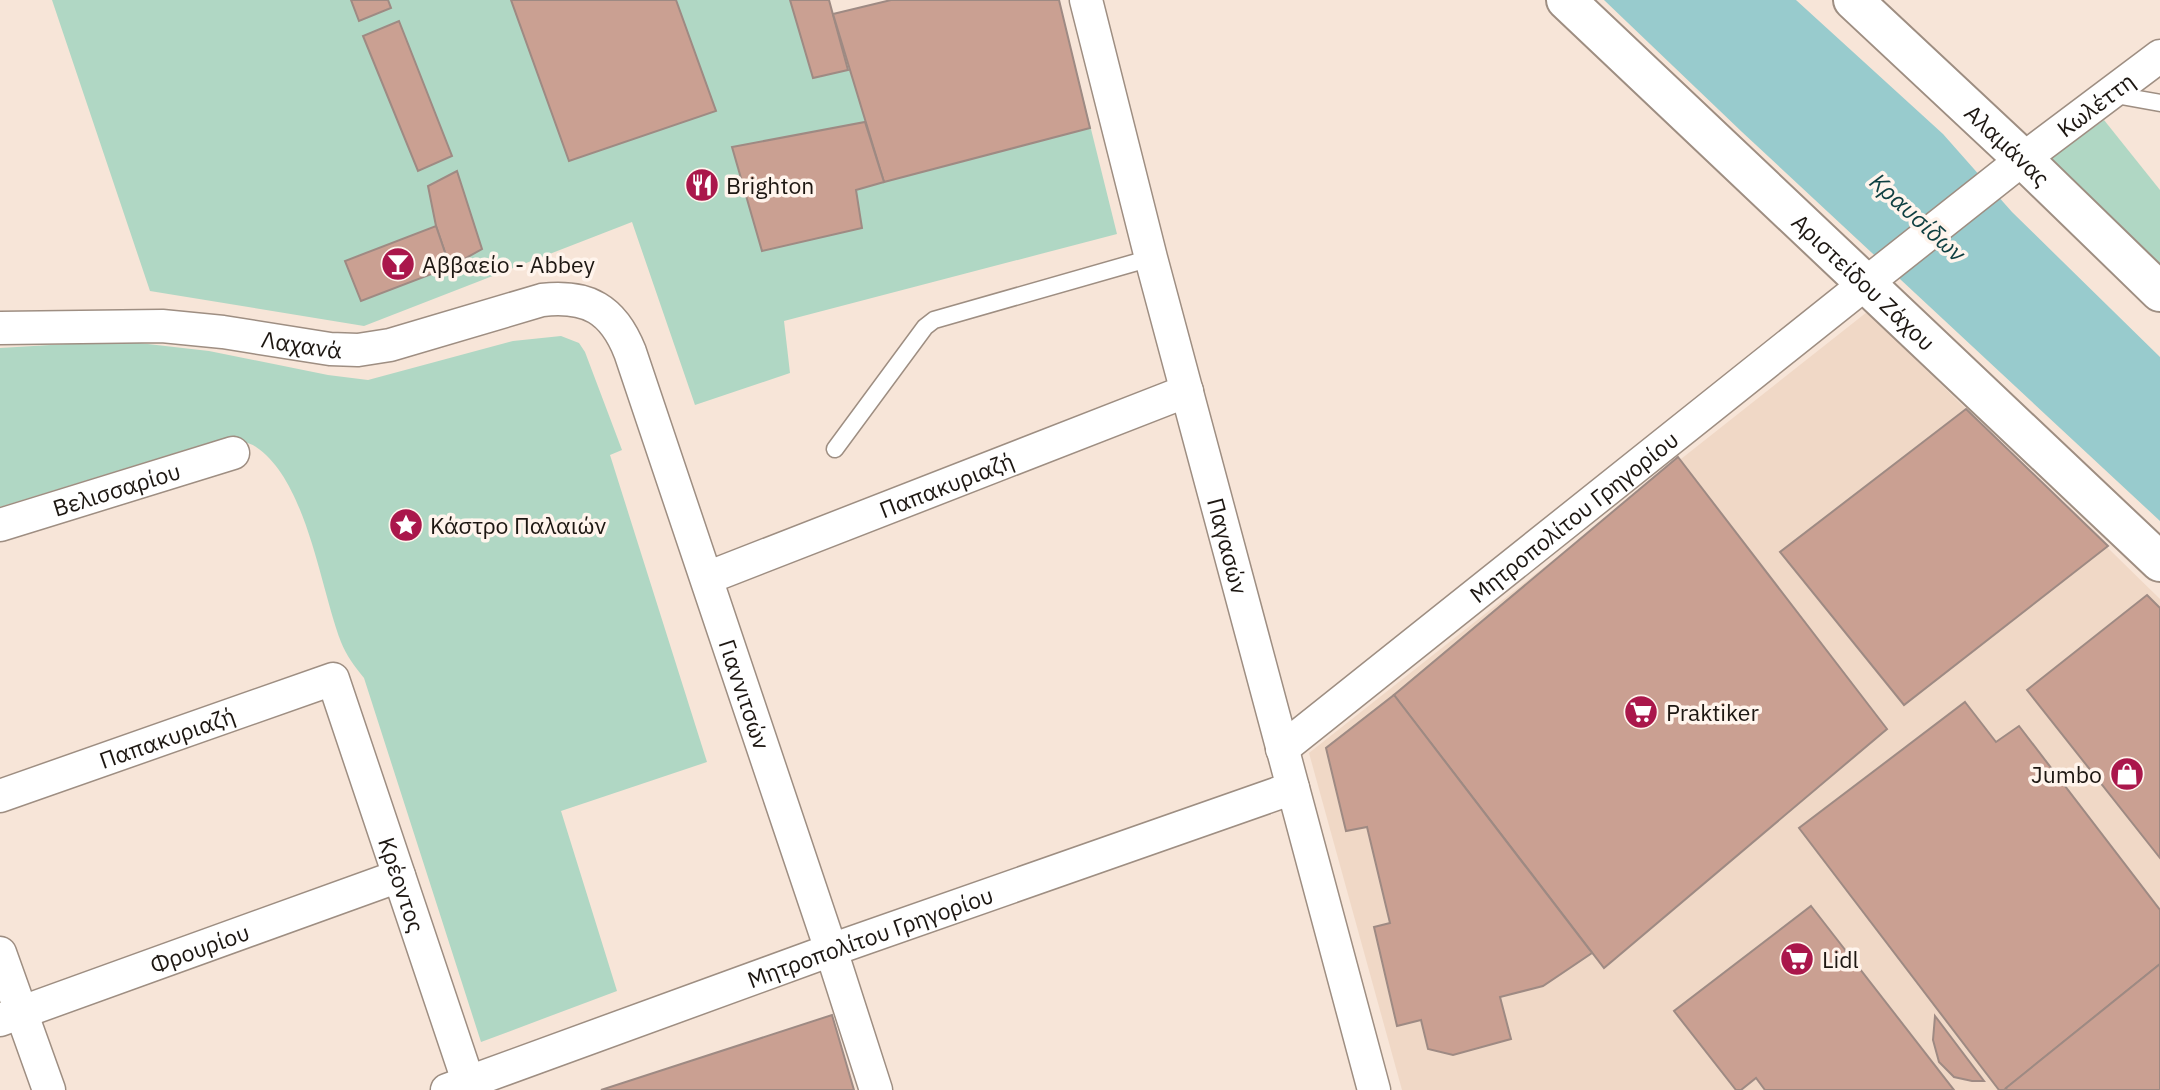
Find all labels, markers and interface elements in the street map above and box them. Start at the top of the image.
street label: Κωλέττη [2051,65,2140,143]
street label: Αλαμάνας [1959,97,2057,192]
water label: Κραυσίδων [1863,165,1974,269]
restaurant icon: Brighton [683,166,721,204]
place label: Brighton [726,170,814,200]
street label: Αριστείδου Ζάχου [1786,207,1942,357]
bar icon: Αββαείο - Abbey [379,245,417,283]
place label: Αββαείο - Abbey [422,249,596,279]
street label: Λαχανά [259,323,343,364]
street label: Μητροπολίτου Γρηγορίου [1463,424,1684,609]
street label: Παπακυριαζή [875,445,1018,524]
street label: Βελισσαρίου [49,455,184,523]
street label: Παγασών [1201,494,1255,598]
place icon: Κάστρο Παλαιών [387,506,425,544]
place label: Κάστρο Παλαιών [430,510,606,540]
street label: Γιαννιτσών [713,635,778,753]
supermarket icon: Praktiker [1622,693,1660,731]
place label: Praktiker [1666,697,1759,727]
street label: Παπακυριαζή [95,700,239,775]
shop icon: Jumbo [2108,755,2146,793]
place label: Jumbo [2031,759,2102,789]
street label: Κρέοντος [372,833,432,936]
street label: Μητροπολίτου Γρηγορίου [743,879,997,994]
street label: Φρουρίου [146,916,253,980]
supermarket icon: Lidl [1778,940,1816,978]
place label: Lidl [1822,944,1859,974]

